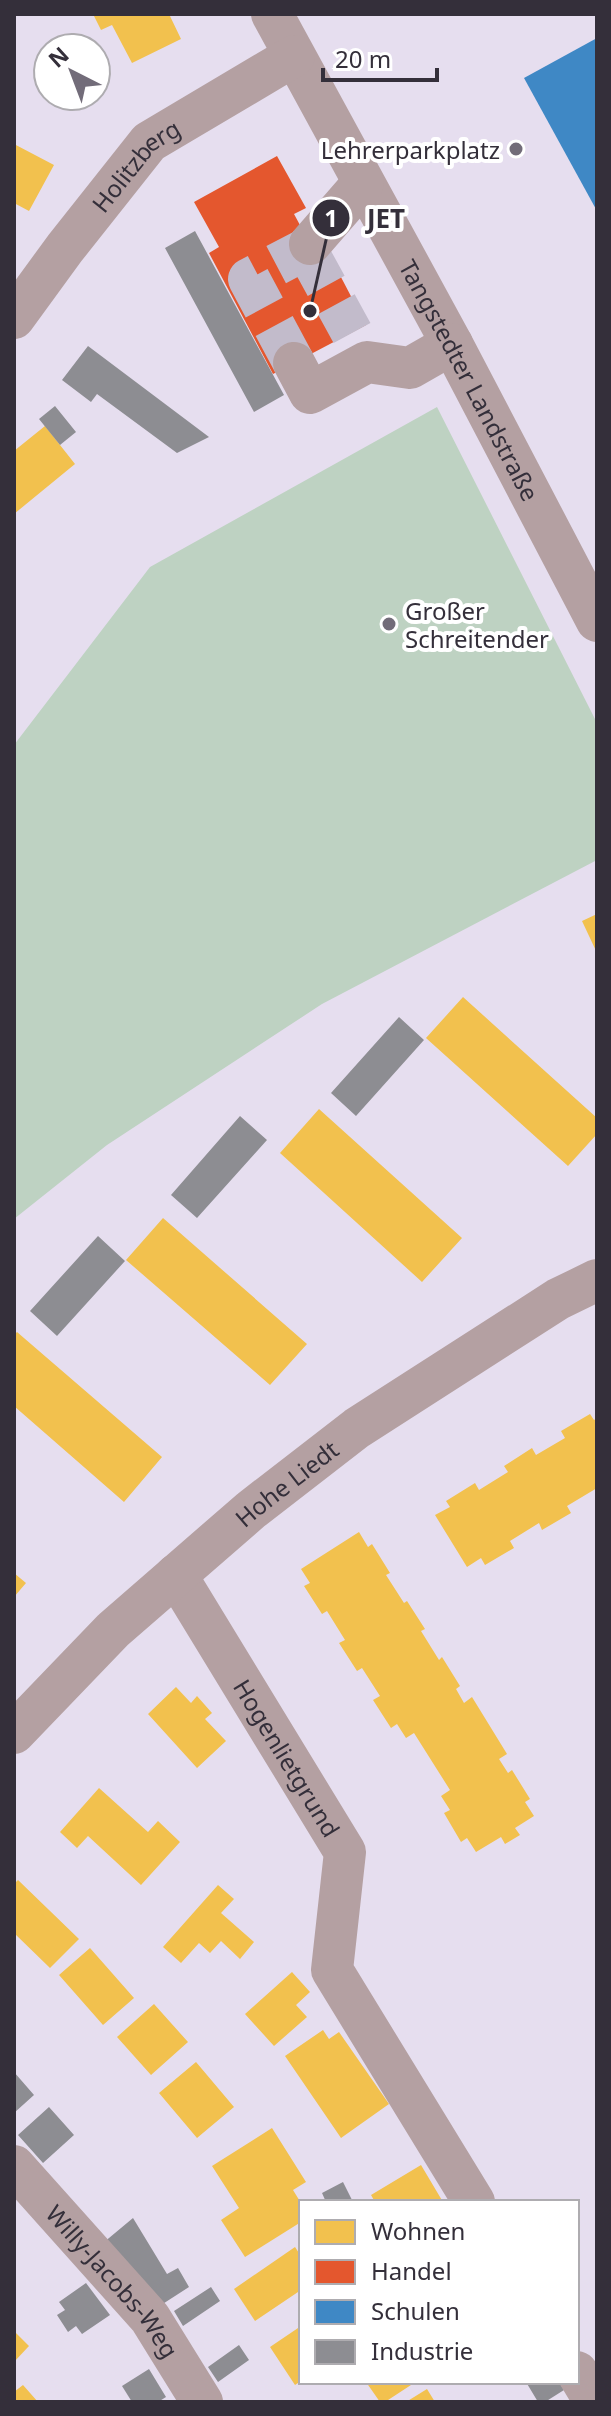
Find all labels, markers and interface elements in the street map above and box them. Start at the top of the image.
north arrow [32,32,112,112]
scale bar [323,32,437,82]
text: N [41,39,75,74]
text: 20 m [335,42,391,75]
street label: Holitzberg [84,111,186,219]
place label: Lehrerparkplatz [321,133,500,166]
marker: Lehrerparkplatz [507,140,525,158]
callout: JET [311,193,421,243]
text: JET [365,200,405,236]
text: 1 [324,201,338,234]
street label: Tangstedter Landstraße [392,253,548,506]
place label: Großer Schreitender [405,594,549,655]
marker: Großer Schreitender [380,615,398,633]
street label: Hohe Liedt [227,1432,345,1534]
street label: Hogenlietgrund [227,1673,348,1843]
street label: Willy-Jacobs-Weg [39,2197,187,2364]
legend [299,2200,579,2384]
text: Wohnen [371,2214,465,2247]
text: Handel [371,2254,452,2287]
text: Schulen [371,2294,460,2327]
text: Industrie [371,2334,473,2367]

